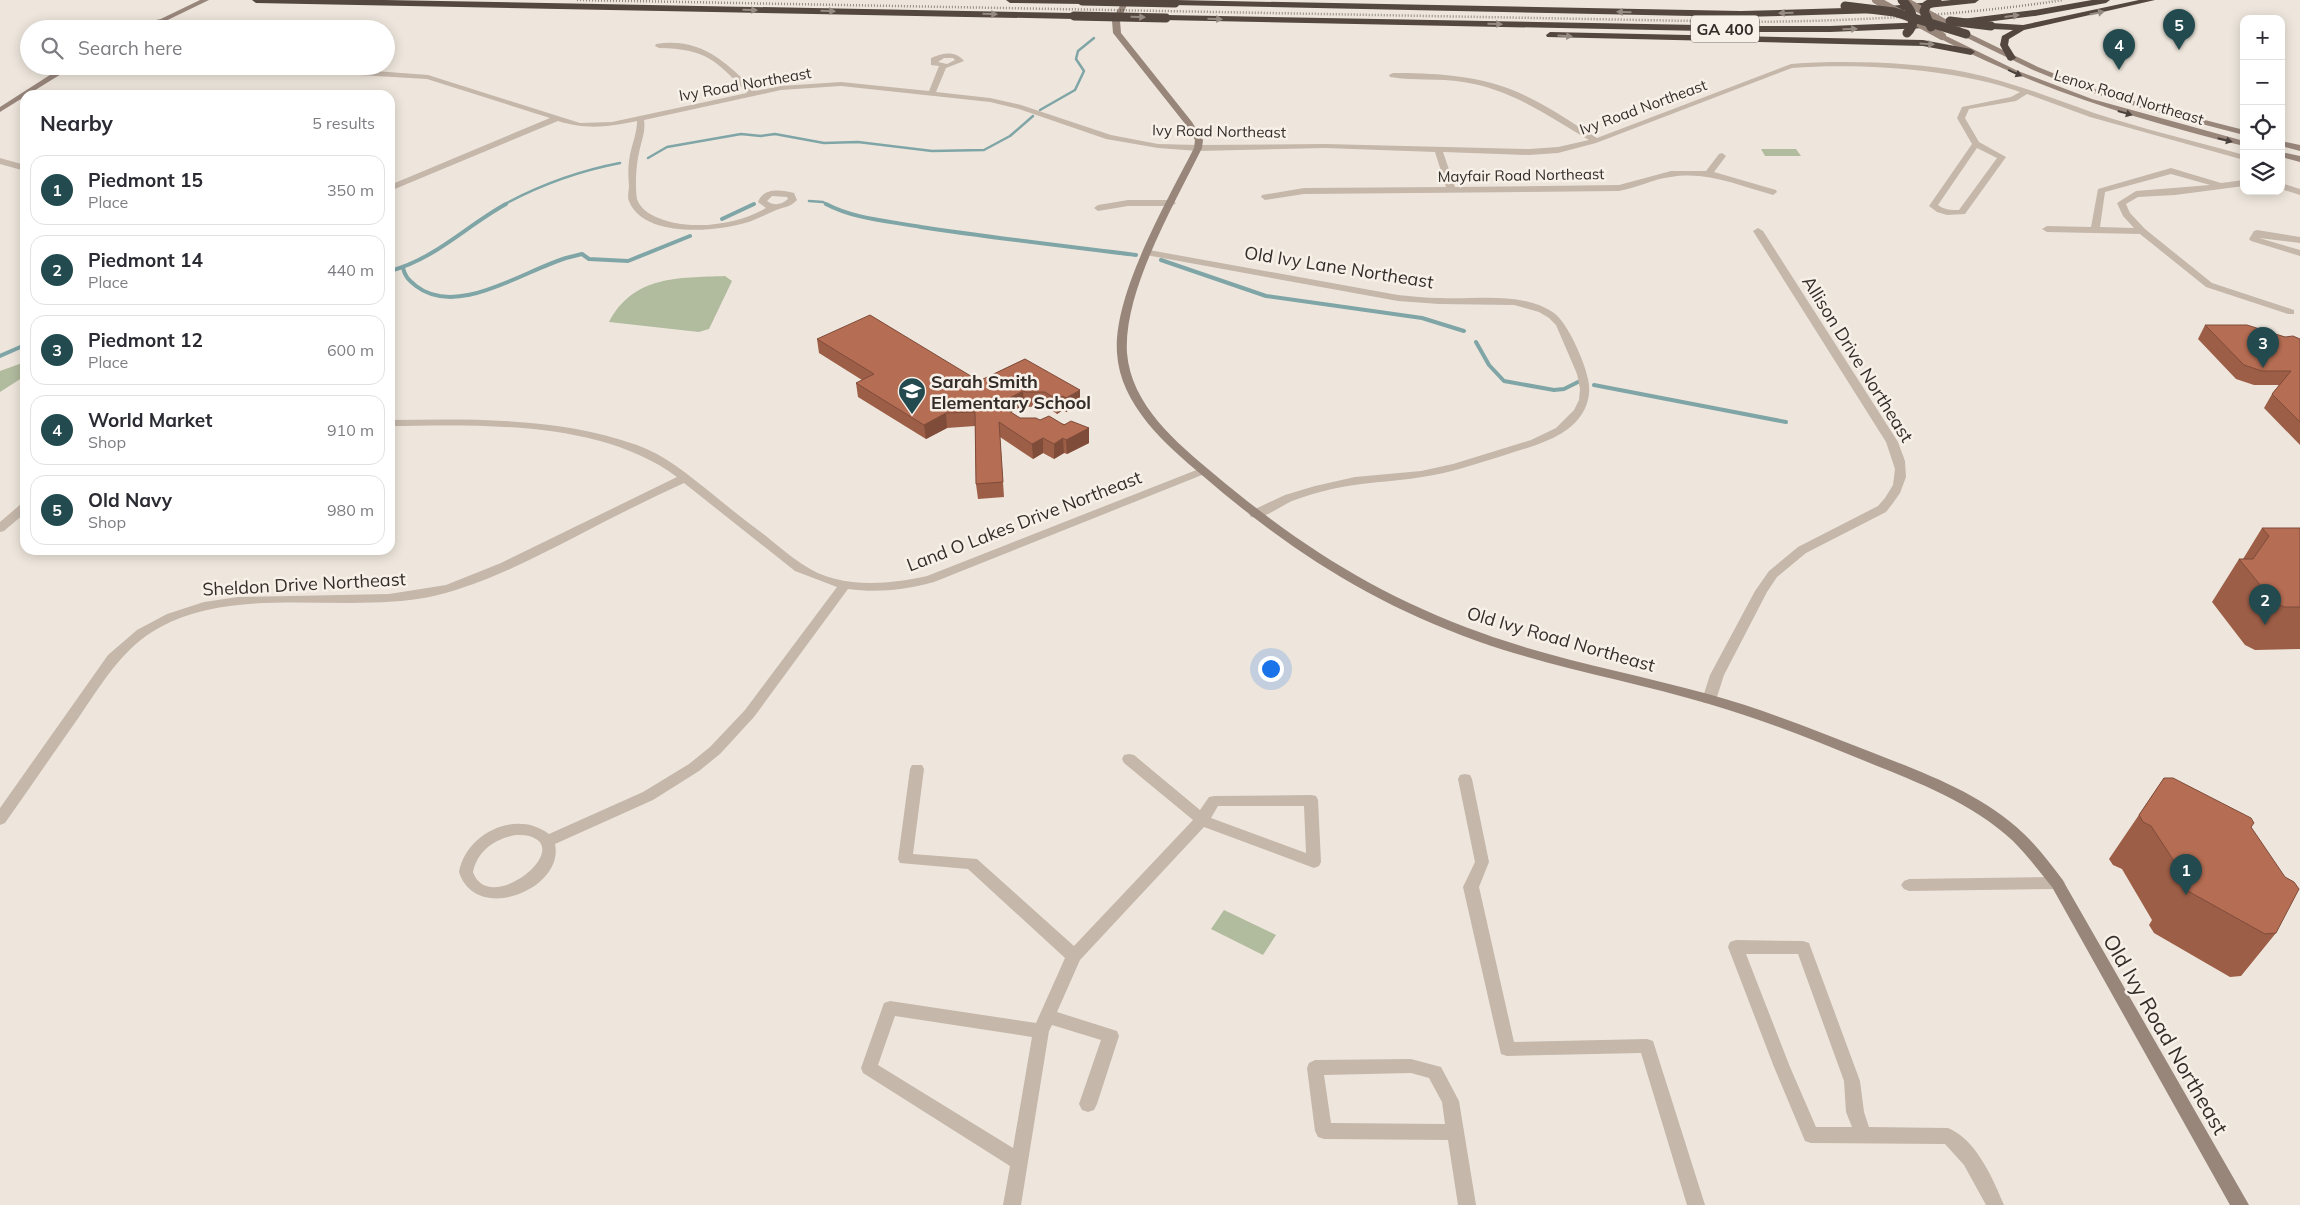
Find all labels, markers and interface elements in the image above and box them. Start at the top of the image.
one-way arrow [742,6,758,14]
one-way arrow [820,7,836,15]
one-way arrow [1616,8,1632,16]
one-way arrow [2090,8,2106,16]
one-way arrow [1778,9,1794,17]
pin: 5 [2163,9,2195,50]
one-way arrow [982,11,998,19]
one-way arrow [2005,12,2021,20]
one-way arrow [1130,13,1146,21]
one-way arrow [1207,15,1223,23]
road number: GA 400 [1691,15,1759,42]
map controls [2240,15,2285,195]
button: + [2240,15,2285,60]
search box [20,20,395,75]
one-way arrow [1488,20,1504,28]
one-way arrow [1843,24,1859,32]
pin: 4 [2103,29,2135,70]
one-way arrow [1557,33,1573,41]
icon: search [38,34,66,62]
text: Search here [78,36,182,60]
one-way arrow [1919,40,1935,48]
button: − [2240,60,2285,105]
street label: Ivy Road Northeast [677,63,813,105]
street label: Lenox Road Northeast [2052,65,2206,129]
one-way arrow [2008,69,2022,77]
street label: Ivy Road Northeast [1577,75,1709,139]
button: locate [2240,105,2285,150]
text: Nearby [40,110,113,136]
one-way arrow [2118,110,2133,118]
text: 5 results [312,113,375,133]
street label: Ivy Road Northeast [1152,120,1286,142]
one-way arrow [2218,136,2233,144]
button: layers [2240,150,2285,195]
street label: Mayfair Road Northeast [1437,164,1605,186]
text: Piedmont 15 [88,168,203,192]
text: 1 [52,180,62,200]
text: 350 m [327,180,374,200]
text: Place [88,192,128,212]
street label: Old Ivy Lane Northeast [1243,241,1435,293]
text: Piedmont 14 [88,248,203,272]
text: 2 [52,260,62,280]
text: 440 m [327,260,374,280]
street label: Allison Drive Northeast [1797,271,1919,447]
text: Place [88,272,128,292]
pin: 3 [2247,327,2279,368]
text: Piedmont 12 [88,328,203,352]
text: 3 [52,340,62,360]
text: 600 m [327,340,374,360]
text: Place [88,352,128,372]
place label: Sarah Smith Elementary School [931,370,1091,414]
school or university icon: Sarah Smith Elementary School [897,376,927,415]
text: World Market [88,408,212,432]
text: 4 [52,420,62,440]
text: 910 m [327,420,374,440]
text: Shop [88,432,126,452]
street label: Land O Lakes Drive Northeast [903,466,1145,576]
text: Old Navy [88,488,172,512]
text: 5 [52,500,62,520]
text: 980 m [327,500,374,520]
text: Shop [88,512,126,532]
street label: Sheldon Drive Northeast [202,567,406,601]
pin: 2 [2249,584,2281,625]
street label: Old Ivy Road Northeast [1464,601,1658,677]
your location [1258,656,1284,682]
pin: 1 [2170,854,2202,895]
street label: Old Ivy Road Northeast [2098,929,2234,1139]

